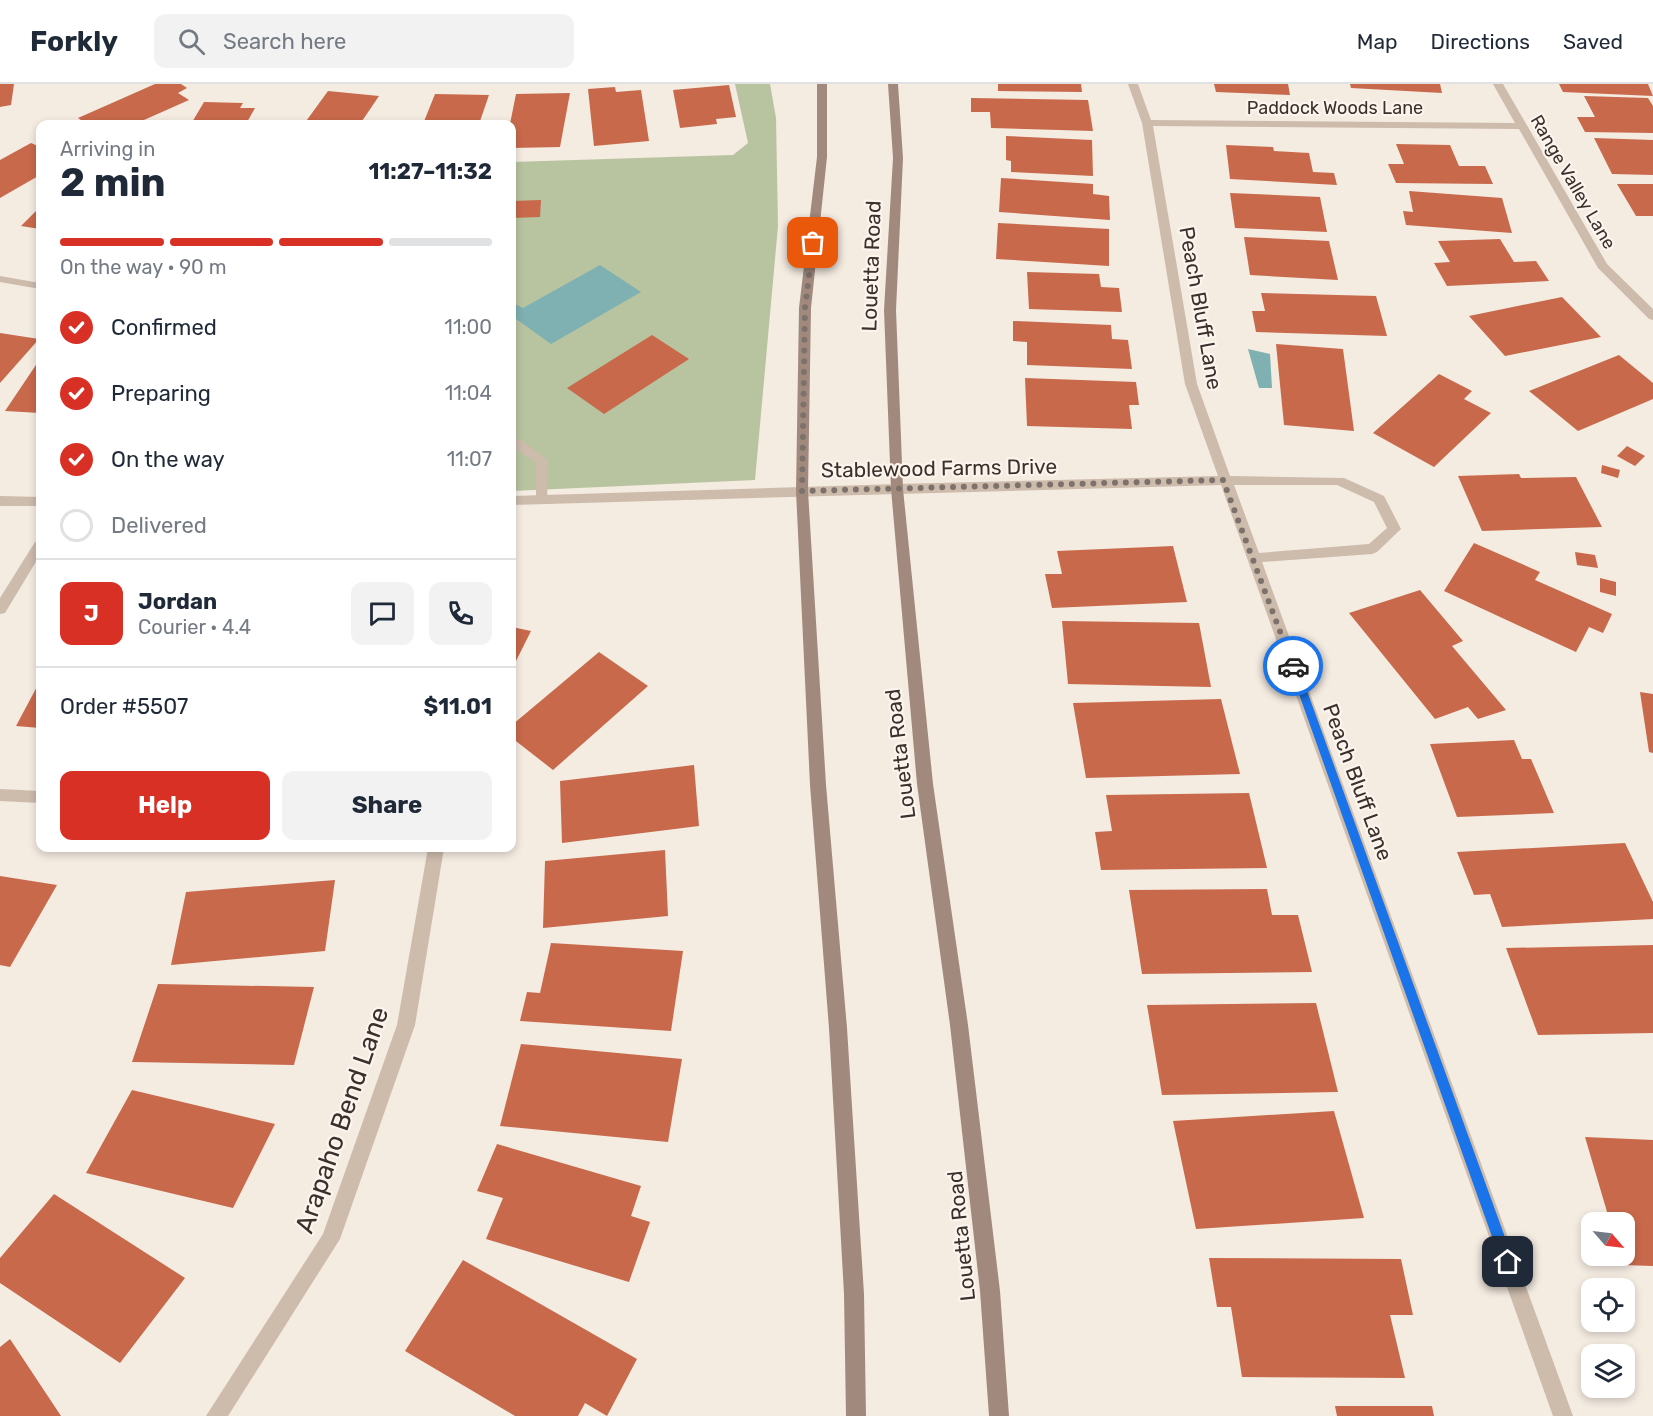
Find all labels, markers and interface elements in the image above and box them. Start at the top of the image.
search box [154,14,574,68]
text: Forkly [30,25,118,58]
icon: search [175,25,208,58]
text: Search here [223,28,346,55]
text: Map [1357,29,1398,54]
text: Directions [1431,29,1530,54]
text: Saved [1563,29,1623,54]
street label: Paddock Woods Lane [1247,97,1423,119]
street label: Range Valley Lane [1526,111,1620,253]
text: Arriving in [60,137,155,161]
text: 11:27–11:32 [368,158,492,185]
text: 2 min [60,160,166,206]
street label: Louetta Road [856,200,886,332]
pin [787,217,838,268]
street label: Peach Bluff Lane [1174,225,1228,391]
icon: bag [796,226,829,259]
text: On the way · 90 m [60,255,226,279]
icon: check [60,311,93,344]
text: Confirmed [111,314,217,341]
text: 11:00 [444,315,492,339]
icon: check [60,377,93,410]
text: Preparing [111,380,211,407]
text: 11:04 [445,381,492,405]
icon: check [60,443,93,476]
text: On the way [111,446,225,473]
text: 11:07 [447,447,492,471]
street label: Stablewood Farms Drive [821,453,1057,483]
text: Delivered [111,512,207,539]
button: chat [351,582,414,645]
button: phone [429,582,492,645]
text: Jordan [138,588,217,615]
text: J [84,600,99,627]
text: Courier · 4.4 [138,615,251,639]
courier [1263,636,1323,696]
icon: car [1277,650,1310,683]
street label: Louetta Road [880,688,920,820]
text: Order #5507 [60,693,188,720]
text: $11.01 [423,693,492,720]
street label: Peach Bluff Lane [1318,700,1398,864]
button: Help [60,771,270,840]
button: Share [282,771,492,840]
street label: Arapaho Bend Lane [289,1003,395,1237]
street label: Louetta Road [942,1170,980,1302]
north arrow [1581,1212,1635,1266]
map controls [1581,1212,1635,1398]
pin [1482,1236,1533,1287]
icon: home [1491,1245,1524,1278]
button: locate [1581,1278,1635,1332]
button: layers [1581,1344,1635,1398]

